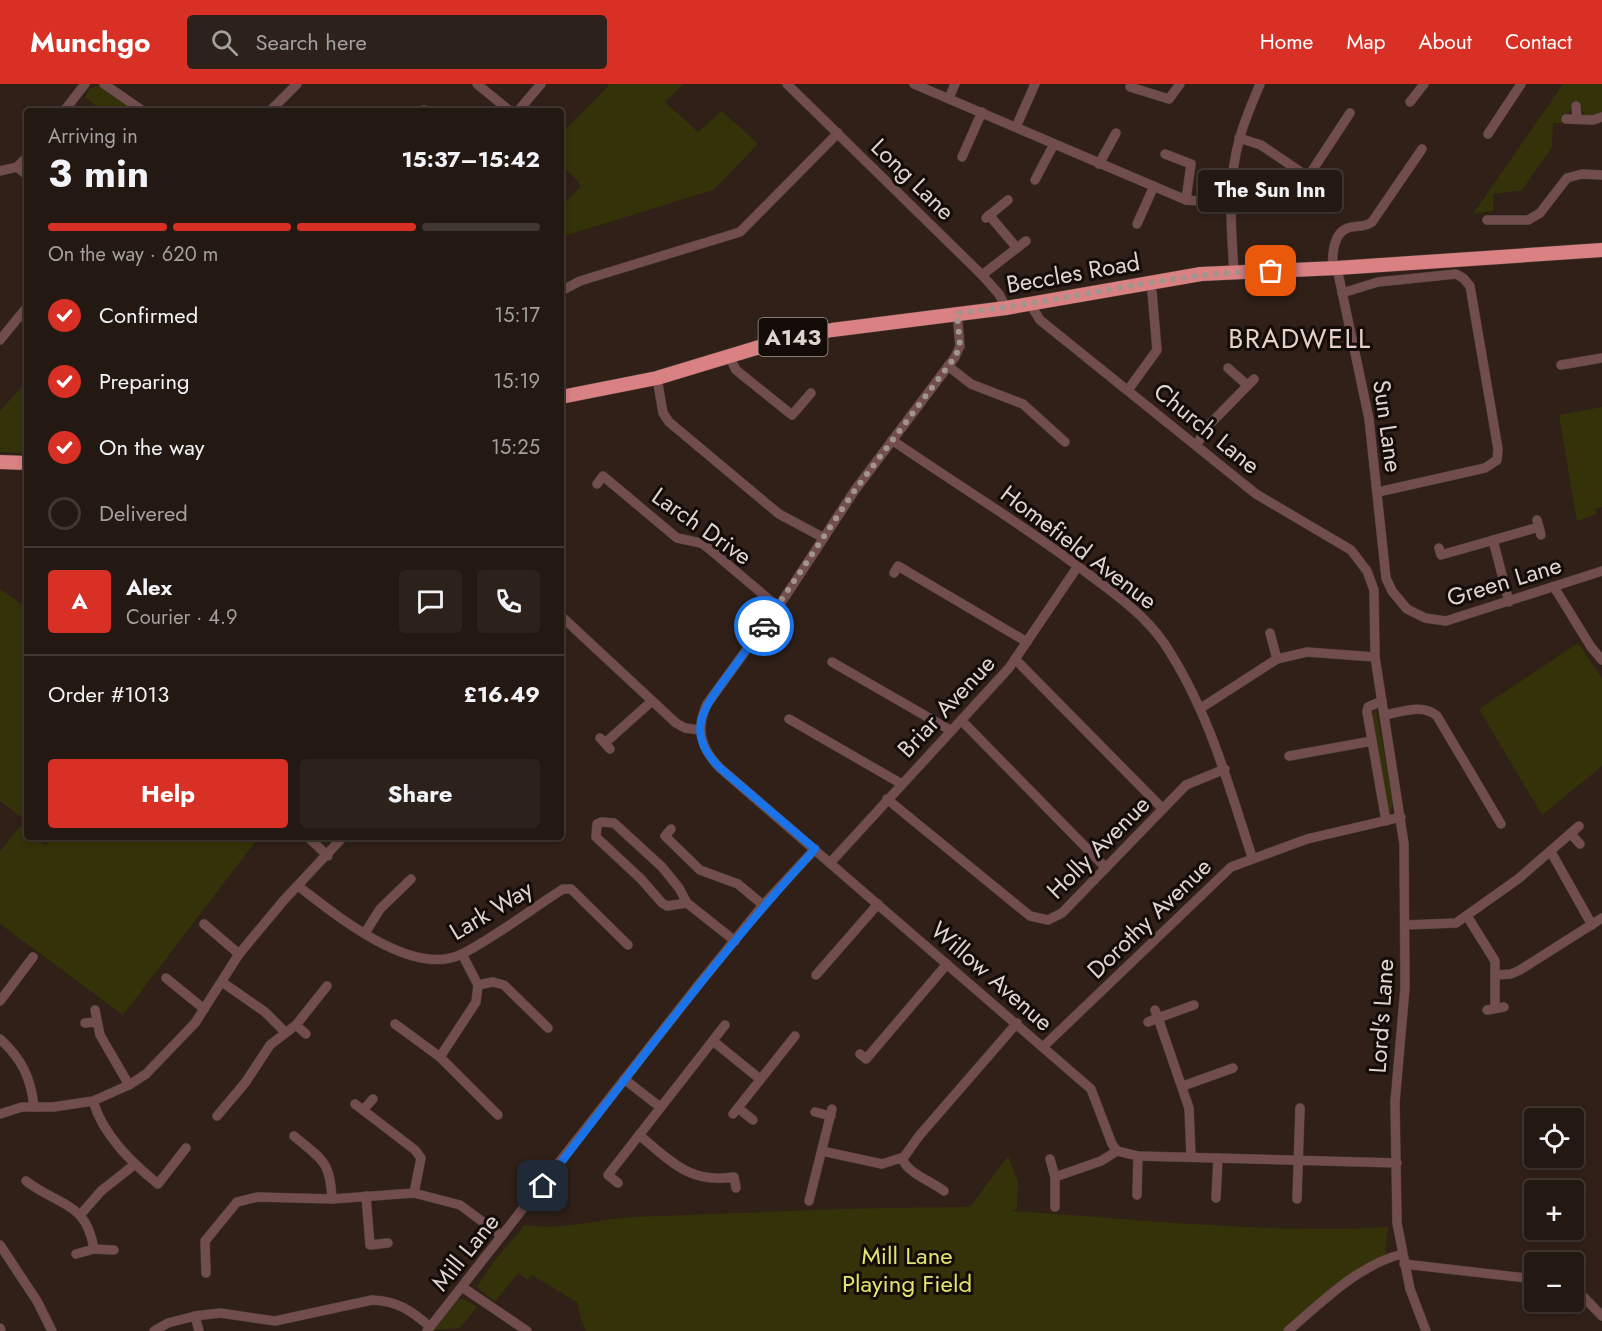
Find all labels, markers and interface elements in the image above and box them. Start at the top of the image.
search box [187,15,607,69]
text: Munchgo [30,22,151,63]
icon: search [208,26,241,59]
text: Search here [256,26,367,58]
text: Home [1260,27,1313,57]
text: Map [1346,27,1386,57]
text: About [1419,27,1472,57]
text: Contact [1505,27,1572,57]
text: Arriving in [48,122,138,151]
street label: Long Lane [863,130,963,228]
text: 15:37–15:42 [401,143,540,175]
text: 3 min [48,145,149,202]
callout: The Sun Inn [1199,169,1343,211]
text: The Sun Inn [1215,176,1325,205]
text: On the way · 620 m [48,240,218,269]
street label: Beccles Road [1003,244,1143,302]
pin [1245,245,1296,296]
icon: bag [1254,254,1287,287]
icon: check [48,299,81,332]
text: Confirmed [99,299,198,331]
text: 15:17 [494,301,540,330]
road number: A143 [758,318,828,356]
district label: BRADWELL [1228,319,1372,358]
icon: check [48,365,81,398]
text: Preparing [99,365,190,397]
text: 15:19 [493,367,540,396]
street label: Church Lane [1146,374,1268,482]
street label: Sun Lane [1364,378,1412,474]
icon: check [48,431,81,464]
text: On the way [99,431,204,463]
text: 15:25 [491,433,540,462]
street label: Homefield Avenue [993,476,1165,618]
street label: Larch Drive [645,479,759,573]
text: Delivered [99,497,188,529]
street label: Green Lane [1442,547,1566,615]
button: chat [399,570,462,633]
button: phone [477,570,540,633]
text: Alex [126,571,172,603]
text: A [71,585,88,617]
courier [734,596,794,656]
text: Courier · 4.9 [126,603,238,632]
icon: car [748,610,781,643]
street label: Briar Avenue [889,647,1003,765]
text: Order #1013 [48,678,169,710]
text: £16.49 [463,678,540,710]
button: Help [48,759,288,828]
button: Share [300,759,540,828]
street label: Holly Avenue [1038,787,1158,907]
street label: Dorothy Avenue [1079,849,1219,987]
street label: Lark Way [443,871,540,949]
street label: Willow Avenue [923,913,1061,1039]
street label: Lord's Lane [1360,958,1402,1074]
map controls [1524,1108,1584,1312]
button: locate [1524,1108,1584,1168]
pin [517,1160,568,1211]
icon: home [526,1169,559,1202]
button: + [1524,1180,1584,1240]
street label: Mill Lane [423,1206,507,1298]
park label: Mill Lane Playing Field [842,1238,972,1301]
button: − [1524,1252,1584,1312]

